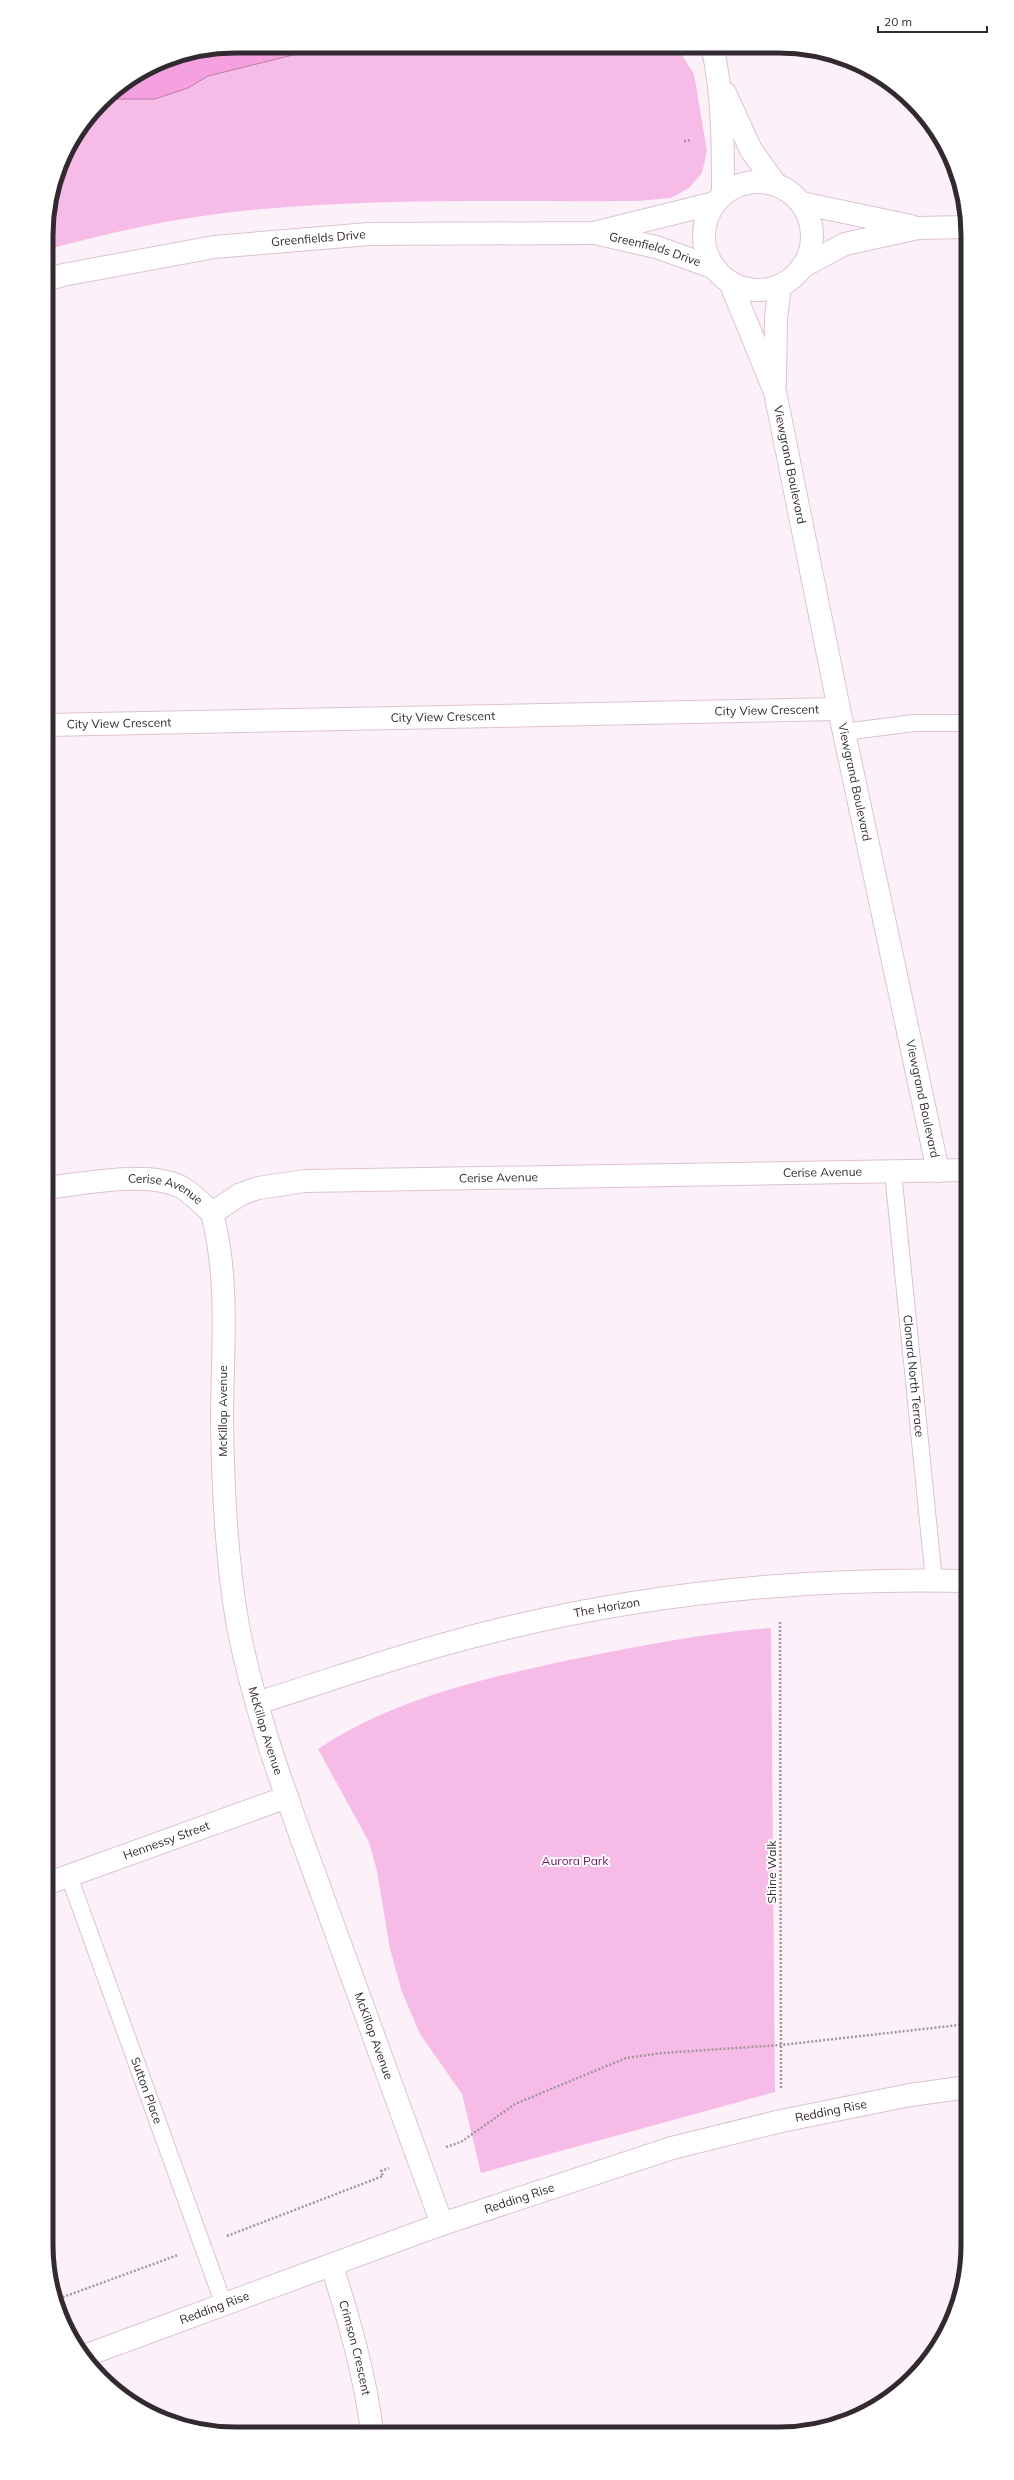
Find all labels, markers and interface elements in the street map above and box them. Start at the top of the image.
scale bar [878,8,987,34]
text: 20 m [884,14,912,29]
street label: Greenfields Drive [270,226,366,249]
street label: Greenfields Drive [608,229,703,269]
street label: Viewgrand Boulevard [771,404,809,525]
street label: City View Crescent [714,701,819,719]
street label: City View Crescent [390,708,495,725]
street label: City View Crescent [66,714,171,732]
street label: Viewgrand Boulevard [835,722,875,842]
street label: Viewgrand Boulevard [903,1038,943,1159]
street label: Cerise Avenue [783,1164,862,1180]
street label: Cerise Avenue [459,1169,538,1185]
street label: Cerise Avenue [128,1171,206,1207]
street label: Clonard North Terrace [900,1314,928,1438]
street label: McKillop Avenue [215,1365,230,1457]
street label: The Horizon [572,1594,641,1620]
street label: McKillop Avenue [245,1685,287,1777]
street label: Hennessy Street [121,1818,212,1863]
street label: Shine Walk [764,1840,779,1903]
park label: Aurora Park [542,1853,609,1868]
street label: McKillop Avenue [351,1990,397,2081]
street label: Sutton Place [128,2055,166,2126]
street label: Redding Rise [794,2096,868,2125]
street label: Redding Rise [482,2179,556,2217]
street label: Redding Rise [177,2288,251,2327]
street label: Crimson Crescent [336,2298,374,2397]

